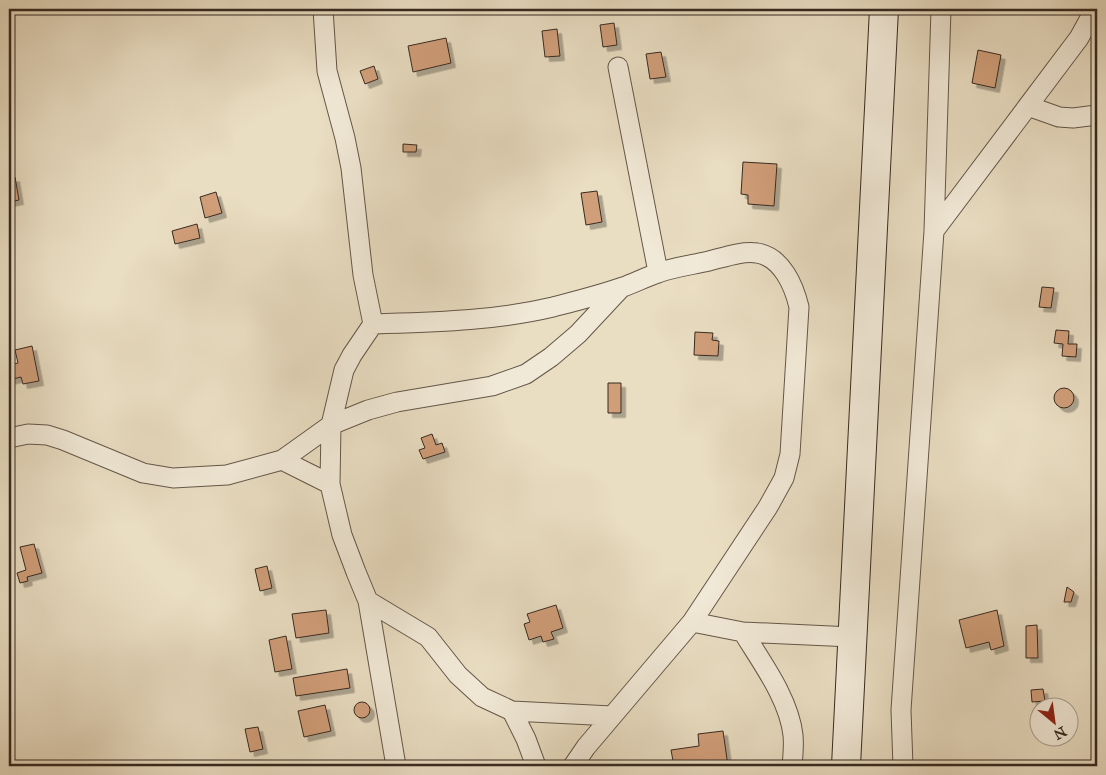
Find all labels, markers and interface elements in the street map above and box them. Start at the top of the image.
north arrow [1028,698,1078,748]
text: N [1051,723,1069,743]

